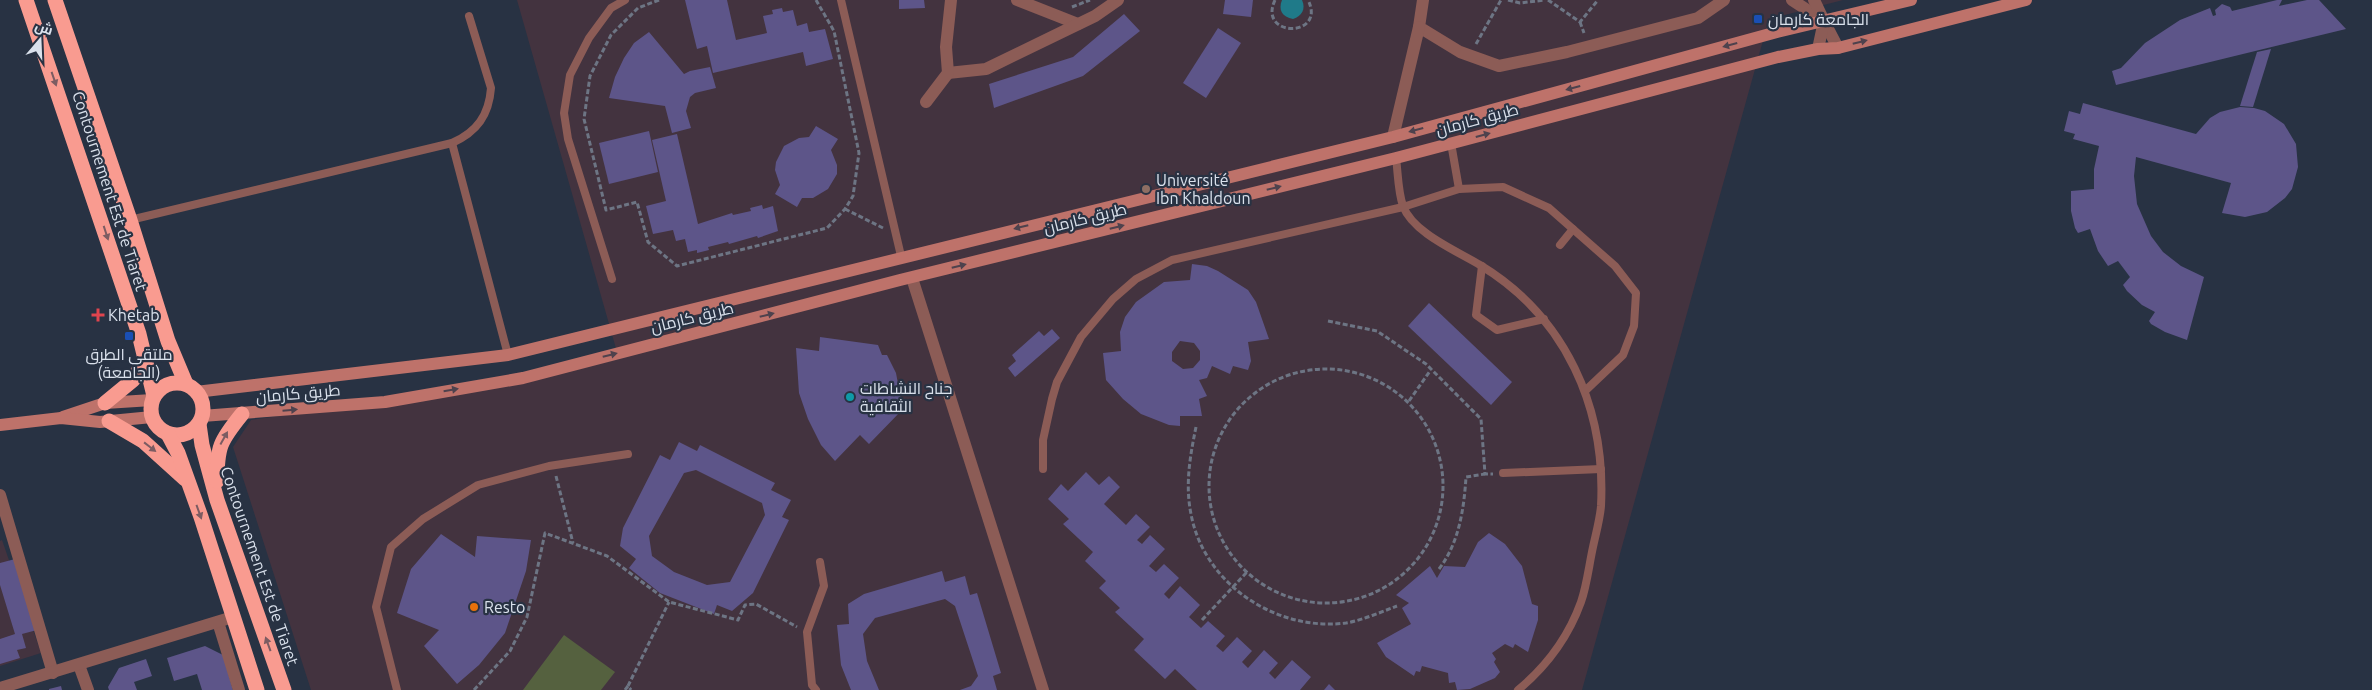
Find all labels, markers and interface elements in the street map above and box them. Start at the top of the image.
place label: الجامعة كارمان [1768,10,1869,30]
marker: الجامعة كارمان [1752,13,1764,25]
north arrow [15,15,65,65]
text: ش [33,17,55,39]
one-way arrow [1853,38,1868,46]
one-way arrow [1723,41,1738,49]
one-way arrow [50,72,58,87]
one-way arrow [1566,84,1581,92]
street label: Contournement Est de Tiaret [69,89,151,294]
street label: طريق كارمان [1434,99,1521,141]
one-way arrow [1409,127,1424,135]
one-way arrow [1475,130,1490,138]
place label: Université Ibn Khaldoun [1156,171,1251,207]
marker: Université Ibn Khaldoun [1140,183,1152,195]
one-way arrow [1267,184,1282,192]
street label: طريق كارمان [1042,199,1129,239]
one-way arrow [1013,223,1028,231]
one-way arrow [1109,223,1124,231]
one-way arrow [102,226,110,241]
one-way arrow [951,262,967,270]
street label: طريق كارمان [649,298,736,338]
place label: Khetab [108,306,160,324]
marker: Khetab [92,309,104,321]
one-way arrow [760,310,775,318]
marker: ملتقى الطرق (الجامعة) [123,330,135,342]
place label: ملتقى الطرق (الجامعة) [85,345,173,382]
one-way arrow [602,351,617,359]
place label: جناح النشاطات الثقافية [860,379,952,416]
street label: طريق كارمان [255,380,341,408]
one-way arrow [444,386,460,394]
marker: جناح النشاطات الثقافية [844,391,856,403]
one-way arrow [282,406,298,414]
one-way arrow [220,431,229,444]
one-way arrow [143,442,157,452]
street label: Contournement Est de Tiaret [217,464,303,668]
one-way arrow [195,505,203,520]
place label: Resto [484,598,525,616]
marker: Resto [468,601,480,613]
one-way arrow [264,636,272,651]

